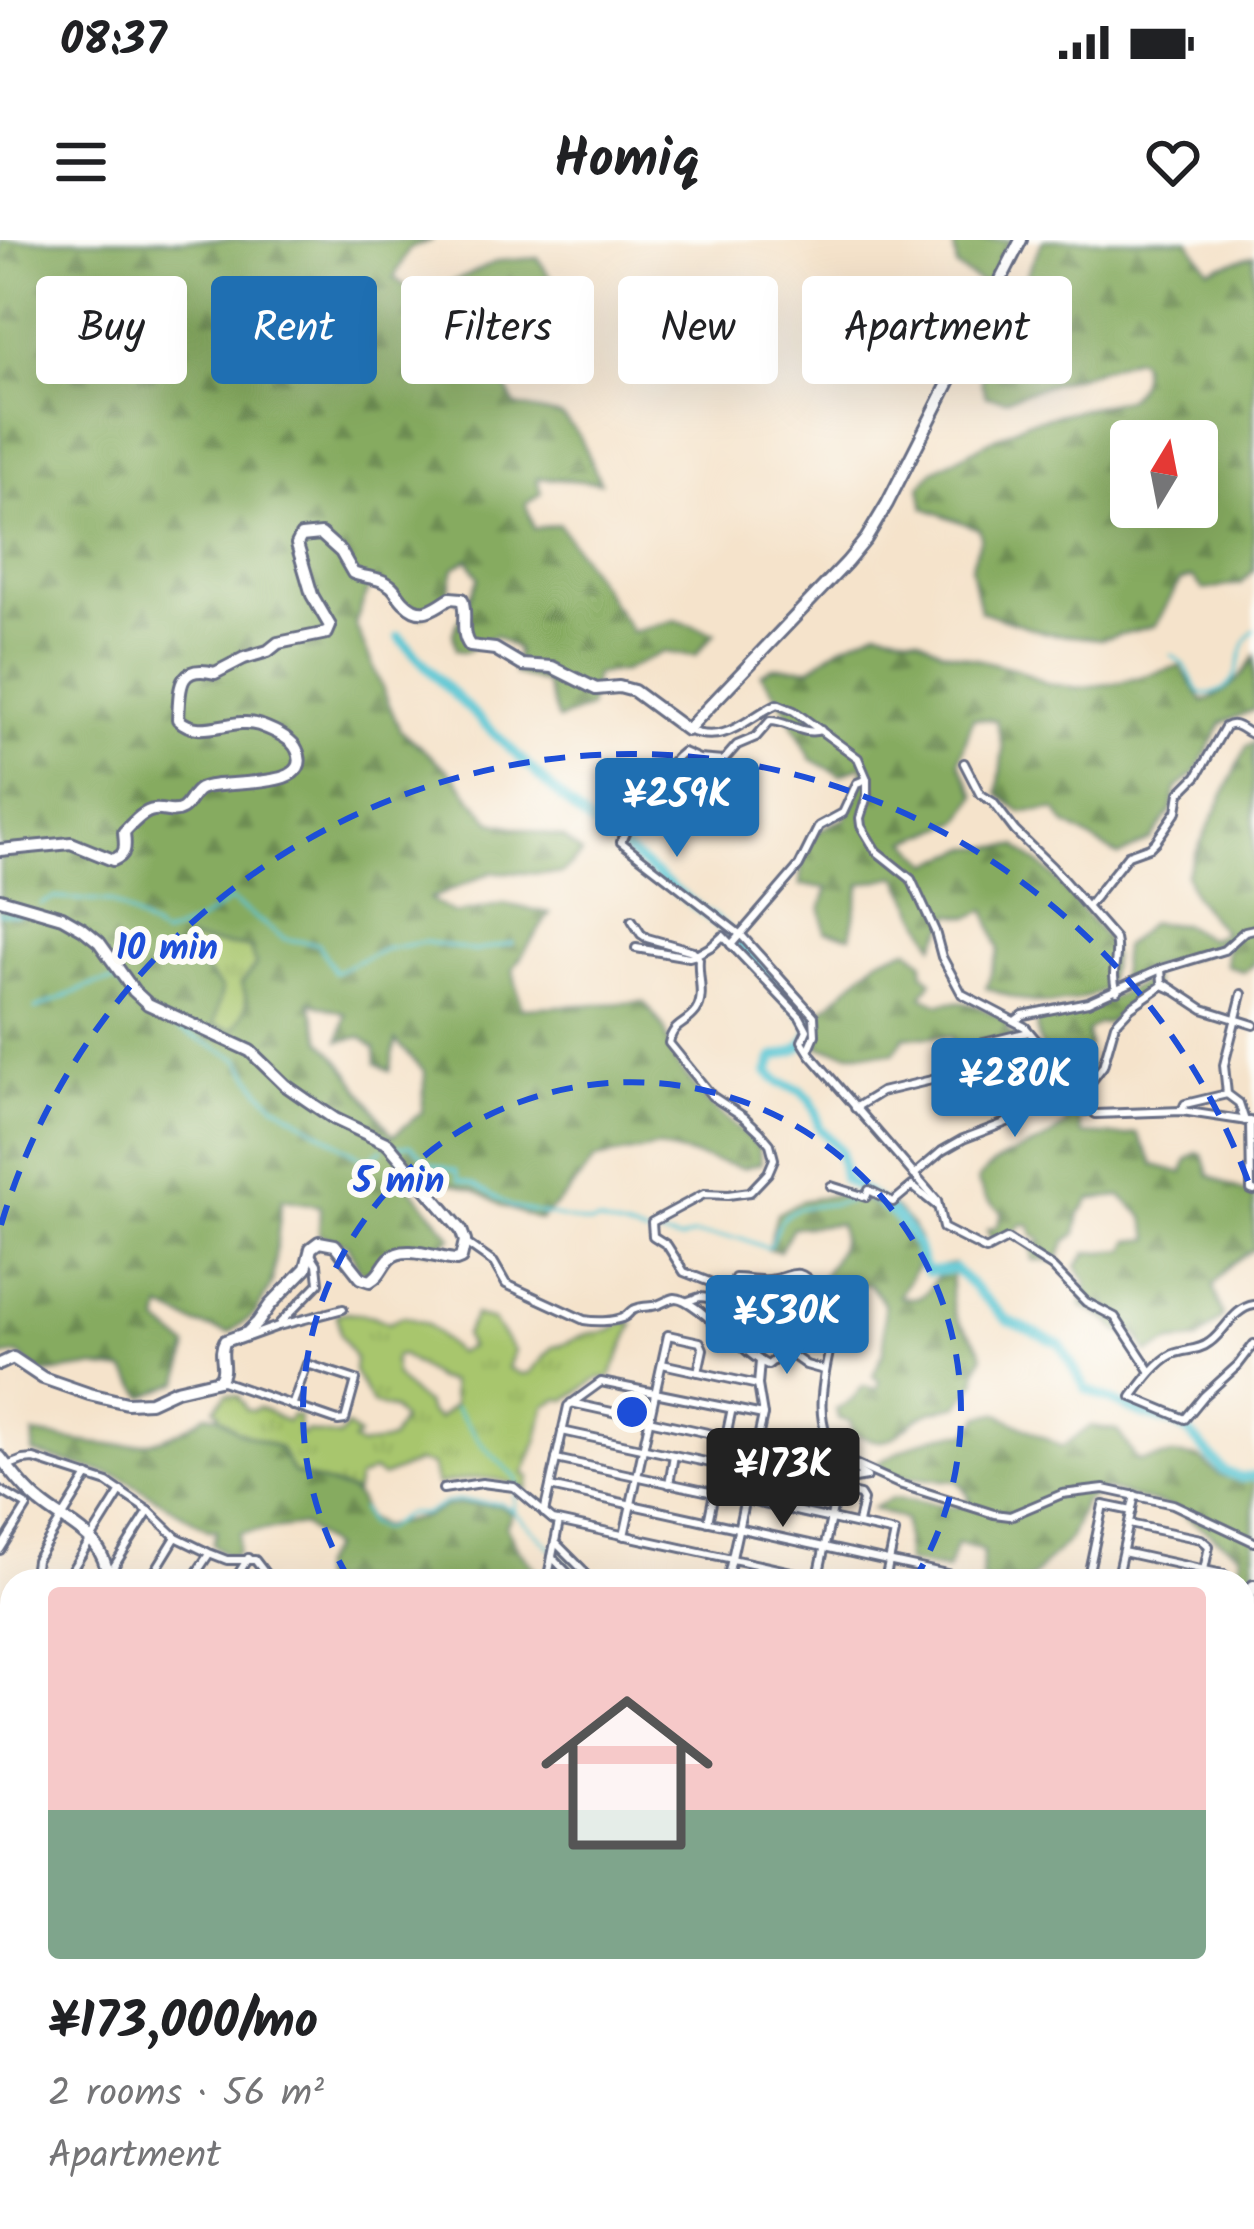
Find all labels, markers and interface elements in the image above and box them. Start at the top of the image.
text: 08:37 [60,6,167,78]
text: Homiq [554,119,700,205]
icon: menu [48,129,114,195]
icon: heart [1140,129,1206,195]
chip: Buy [36,276,187,384]
chip: Rent [211,276,377,384]
chip: Filters [401,276,594,384]
chip: New [618,276,778,384]
chip: Apartment [802,276,1072,384]
north arrow [1110,420,1218,528]
map controls [1110,420,1218,528]
pin: ¥259K [593,758,761,860]
text: ¥259K [622,766,732,828]
text: 10 min [116,921,218,978]
pin: ¥280K [931,1038,1099,1140]
text: ¥280K [958,1046,1072,1108]
text: 5 min [353,1154,444,1211]
pin: ¥530K [703,1275,871,1377]
text: ¥530K [733,1283,841,1345]
centre of rings [611,1391,653,1433]
pin: ¥173K [699,1428,867,1530]
text: ¥173K [734,1436,832,1498]
icon: home [519,1665,735,1881]
text: ¥173,000/mo [48,1983,318,2064]
text: 2 rooms · 56 m² [48,2064,324,2126]
text: Apartment [48,2126,221,2188]

